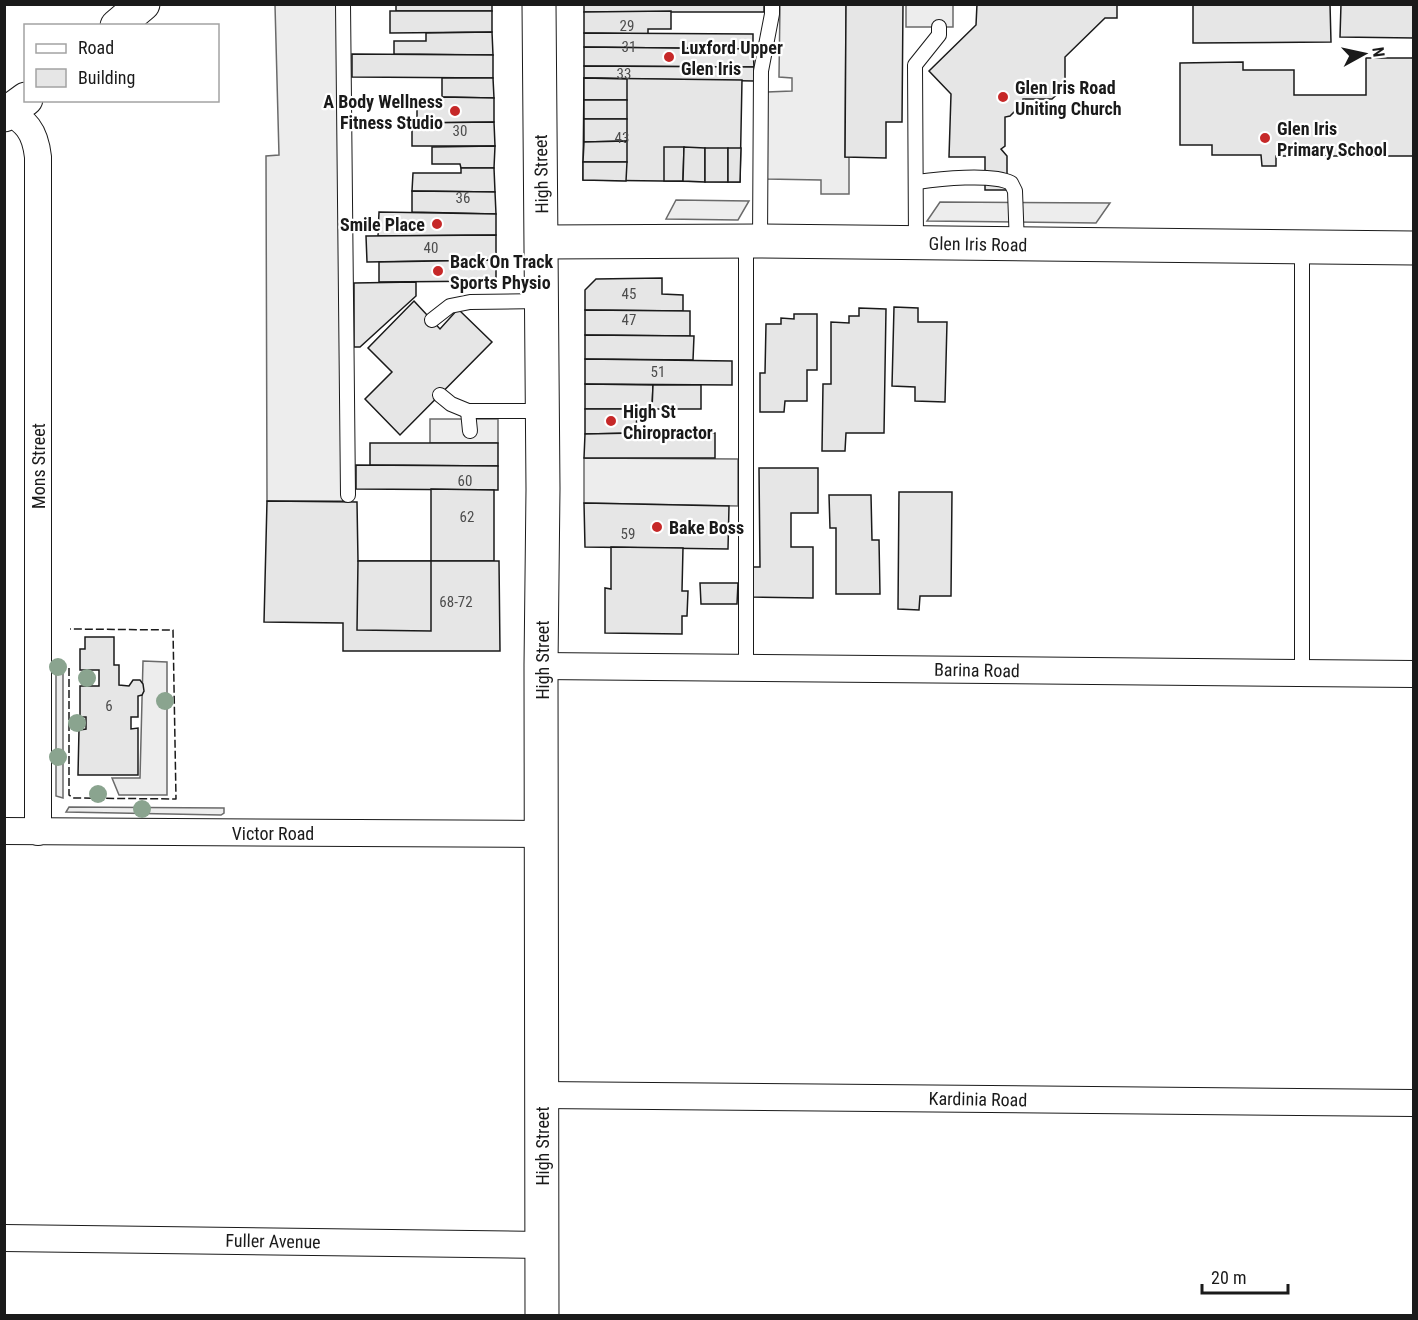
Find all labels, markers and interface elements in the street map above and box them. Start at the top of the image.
house number: 29 [620,17,634,35]
legend [24,24,219,102]
north arrow [1334,24,1394,84]
text: Road [78,37,114,58]
place label: Luxford Upper Glen Iris [681,37,783,79]
house number: 31 [622,38,636,56]
text: N [1368,46,1388,58]
marker: Luxford Upper Glen Iris [662,50,676,64]
house number: 33 [617,65,631,83]
text: Building [78,67,135,88]
place label: Glen Iris Road Uniting Church [1015,77,1122,119]
marker: Glen Iris Road Uniting Church [996,90,1010,104]
place label: A Body Wellness Fitness Studio [323,91,443,133]
marker: A Body Wellness Fitness Studio [448,104,462,118]
place label: Glen Iris Primary School [1277,118,1387,160]
house number: 30 [453,122,467,140]
house number: 43 [615,129,629,147]
marker: Glen Iris Primary School [1258,131,1272,145]
street label: High Street [530,134,552,214]
house number: 36 [456,189,470,207]
place label: Smile Place [340,214,425,235]
marker: Smile Place [430,217,444,231]
street label: Glen Iris Road [928,233,1028,255]
house number: 40 [424,239,438,257]
place label: Back On Track Sports Physio [450,251,554,293]
marker: Back On Track Sports Physio [431,264,445,278]
house number: 45 [622,285,636,303]
house number: 47 [622,311,636,329]
house number: 51 [651,363,665,381]
place label: High St Chiropractor [623,401,713,443]
marker: High St Chiropractor [604,414,618,428]
street label: Mons Street [28,423,49,509]
house number: 60 [458,472,472,490]
house number: 62 [460,508,474,526]
place label: Bake Boss [669,517,744,538]
marker: Bake Boss [650,520,664,534]
house number: 59 [621,525,635,543]
house number: 68-72 [439,593,473,611]
street label: High Street [532,620,553,700]
street label: Barina Road [934,659,1020,681]
house number: 6 [105,697,113,715]
street label: Victor Road [232,823,314,844]
street label: Kardinia Road [929,1088,1027,1110]
street label: High Street [532,1106,553,1186]
street label: Fuller Avenue [225,1230,321,1252]
scale bar [1202,1257,1288,1295]
text: 20 m [1211,1267,1246,1288]

